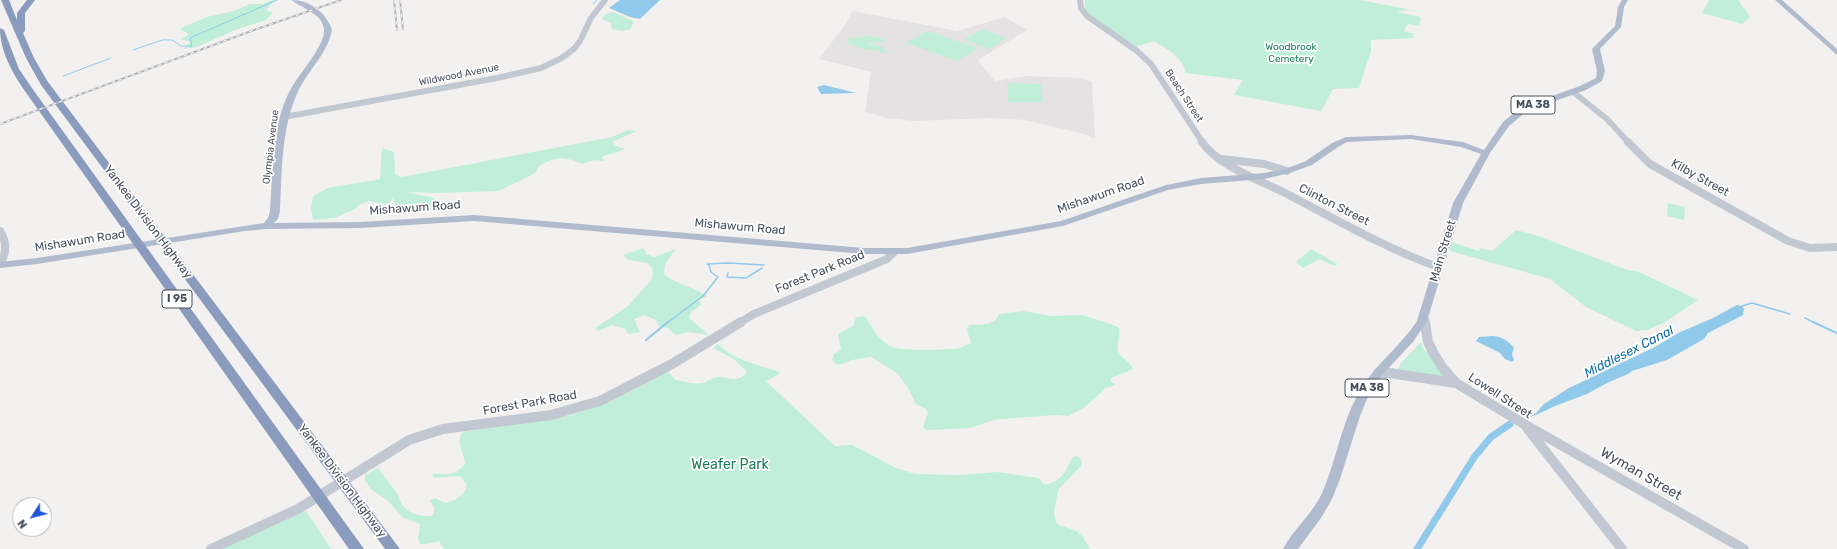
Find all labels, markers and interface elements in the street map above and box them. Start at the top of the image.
park label: Woodbrook Cemetery [1265,41,1317,64]
street label: Wildwood Avenue [418,61,500,89]
street label: Beach Street [1162,67,1206,125]
road number: MA 38 [1511,96,1555,114]
street label: Olympia Avenue [260,109,282,185]
street label: Kilby Street [1668,156,1732,200]
street label: Yankee Division Highway [101,163,195,281]
street label: Mishawum Road [1055,173,1147,217]
street label: Clinton Street [1296,181,1372,229]
street label: Mishawum Road [369,198,461,218]
street label: Mishawum Road [694,216,786,238]
street label: Main Street [1427,218,1459,284]
street label: Mishawum Road [34,227,126,255]
street label: Forest Park Road [773,248,867,296]
road number: I 95 [162,290,192,308]
water label: Middlesex Canal [1582,323,1676,381]
street label: Lowell Street [1465,370,1535,422]
road number: MA 38 [1345,379,1389,397]
street label: Forest Park Road [482,388,578,418]
street label: Yankee Division Highway [295,422,389,540]
street label: Wyman Street [1597,444,1685,504]
park label: Weafer Park [691,457,769,473]
north arrow [12,497,52,537]
text: N [15,517,30,531]

